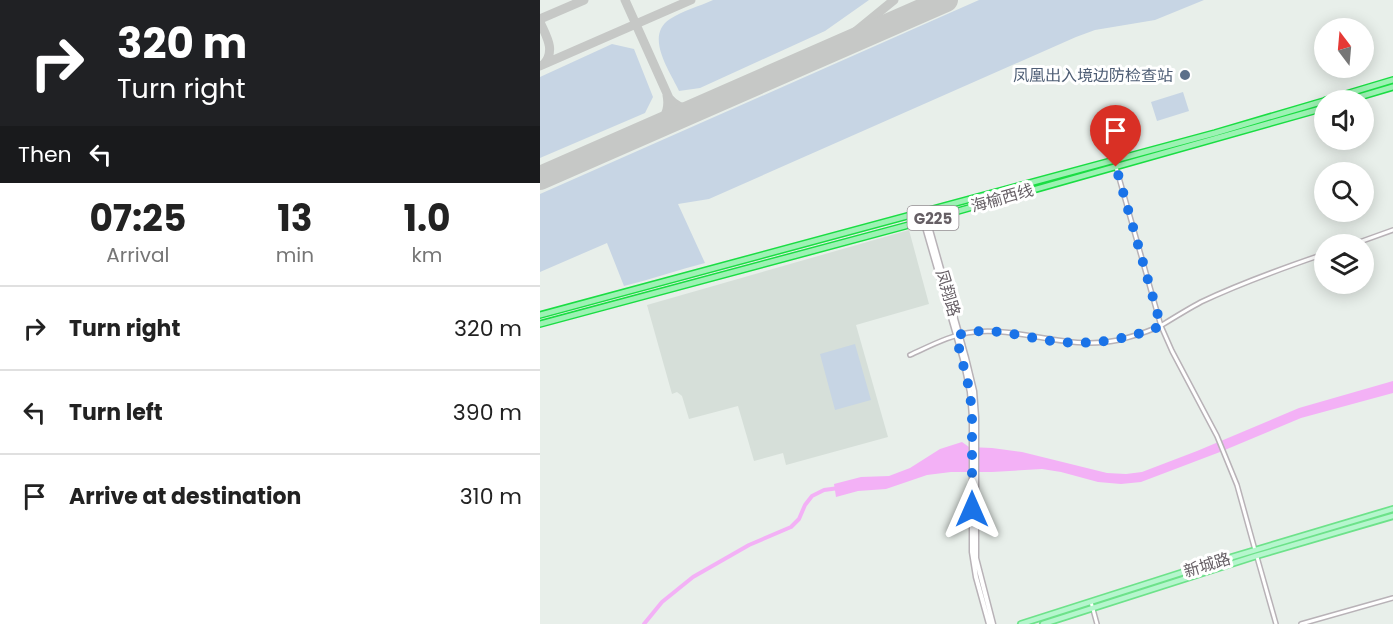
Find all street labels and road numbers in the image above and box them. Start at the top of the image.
street label: 海榆西线 [968,178,1036,218]
road number: G225 [908,206,958,230]
street label: 凤翔路 [930,267,966,319]
street label: 新城路 [1181,547,1233,583]

